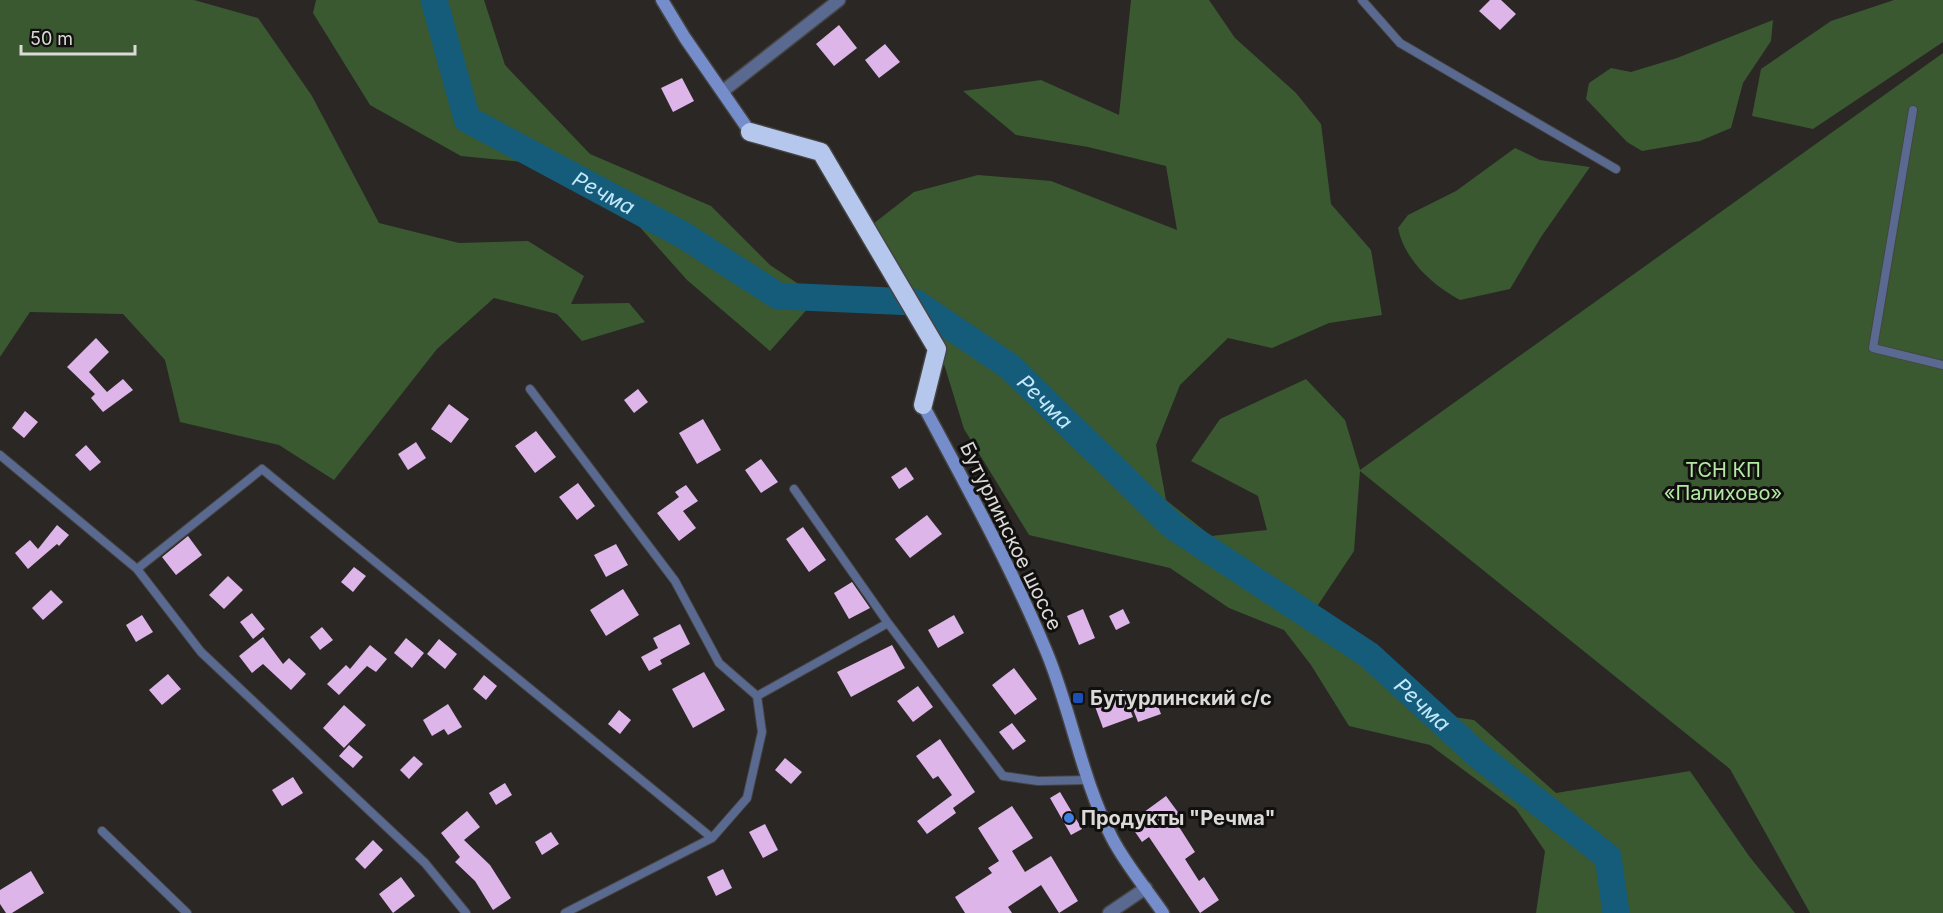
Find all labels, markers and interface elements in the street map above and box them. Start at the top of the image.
scale bar [21,18,135,56]
text: 50 m [30,28,73,49]
water label: Речма [569,166,639,219]
water label: Речма [1013,369,1078,434]
street label: Бутурлинское шоссе [955,438,1067,634]
park label: ТСН КП «Палихово» [1664,458,1782,505]
water label: Речма [1390,673,1456,736]
place label: Бутурлинский с/с [1090,686,1272,710]
marker: Бутурлинский с/с [1071,691,1085,705]
place label: Продукты "Речма" [1081,806,1276,830]
marker: Продукты "Речма" [1062,811,1076,825]

